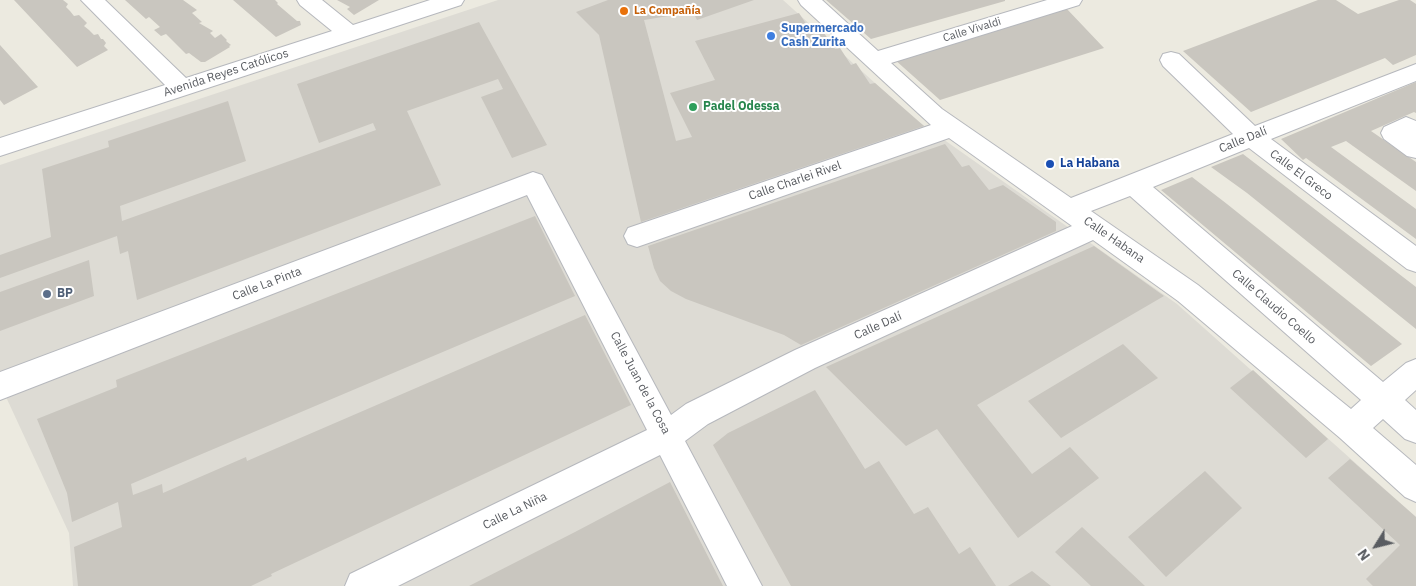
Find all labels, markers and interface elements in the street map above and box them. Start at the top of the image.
place label: La Compañía [634,4,701,18]
marker: La Compañía [618,5,630,17]
street label: Calle Vivaldi [941,15,1003,45]
place label: Supermercado Cash Zurita [781,22,864,50]
marker: Supermercado Cash Zurita [765,30,777,42]
street label: Avenida Reyes Católicos [162,46,290,100]
place label: Padel Odessa [703,100,779,114]
marker: Padel Odessa [687,101,699,113]
street label: Calle Dalí [1217,124,1269,156]
street label: Calle El Greco [1267,147,1335,203]
place label: La Habana [1060,157,1120,171]
street label: Calle Charlei Rivel [747,158,843,204]
marker: La Habana [1044,158,1056,170]
street label: Calle Habana [1081,214,1147,266]
street label: Calle La Pinta [230,264,304,304]
street label: Calle Claudio Coello [1229,266,1319,348]
place label: BP [57,287,73,301]
marker: BP [41,288,53,300]
street label: Calle Dalí [852,309,904,343]
street label: Calle Juan de la Cosa [607,329,673,437]
street label: Calle La Niña [481,489,549,533]
north arrow [1351,521,1401,571]
text: N [1354,545,1374,564]

